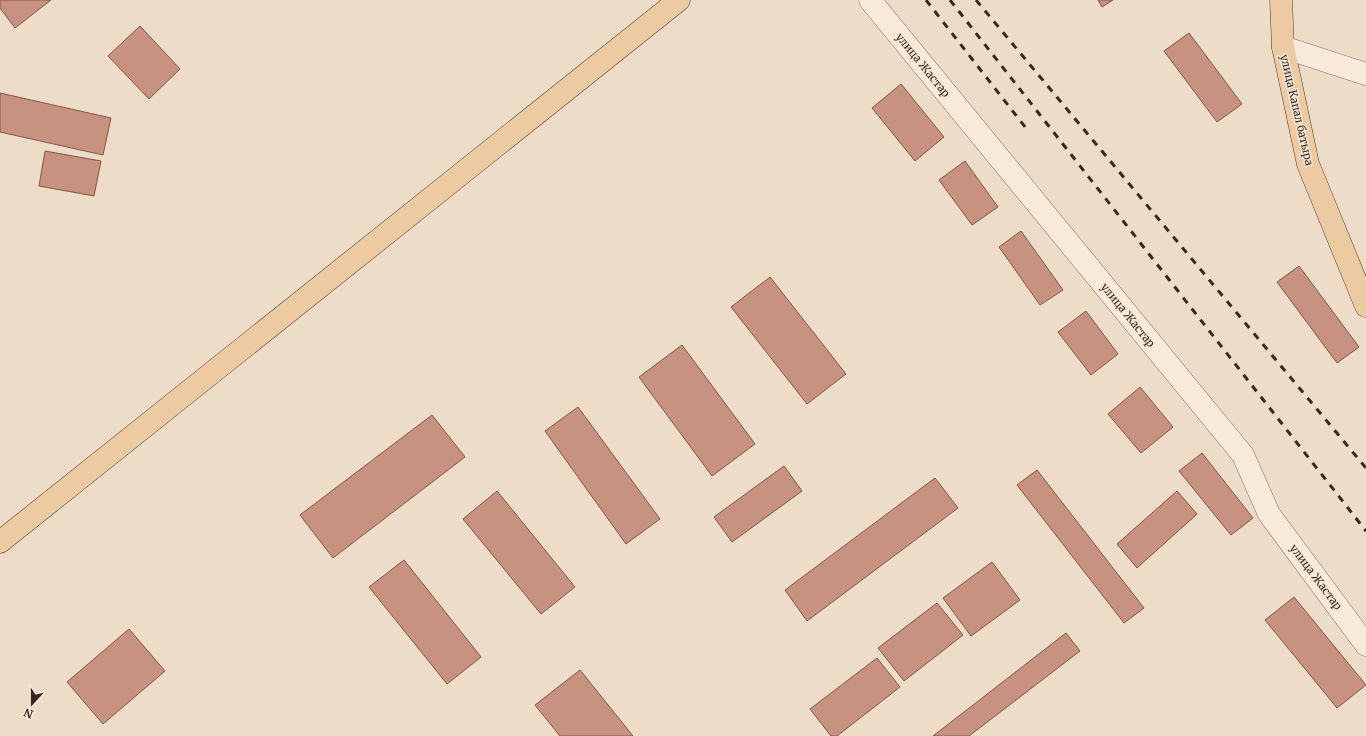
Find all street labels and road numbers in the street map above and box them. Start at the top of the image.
street label: улица Жастар [893,30,953,100]
street label: улица Капал батыра [1277,53,1317,167]
street label: улица Жастар [1098,280,1158,350]
street label: улица Жастар [1287,541,1345,613]

